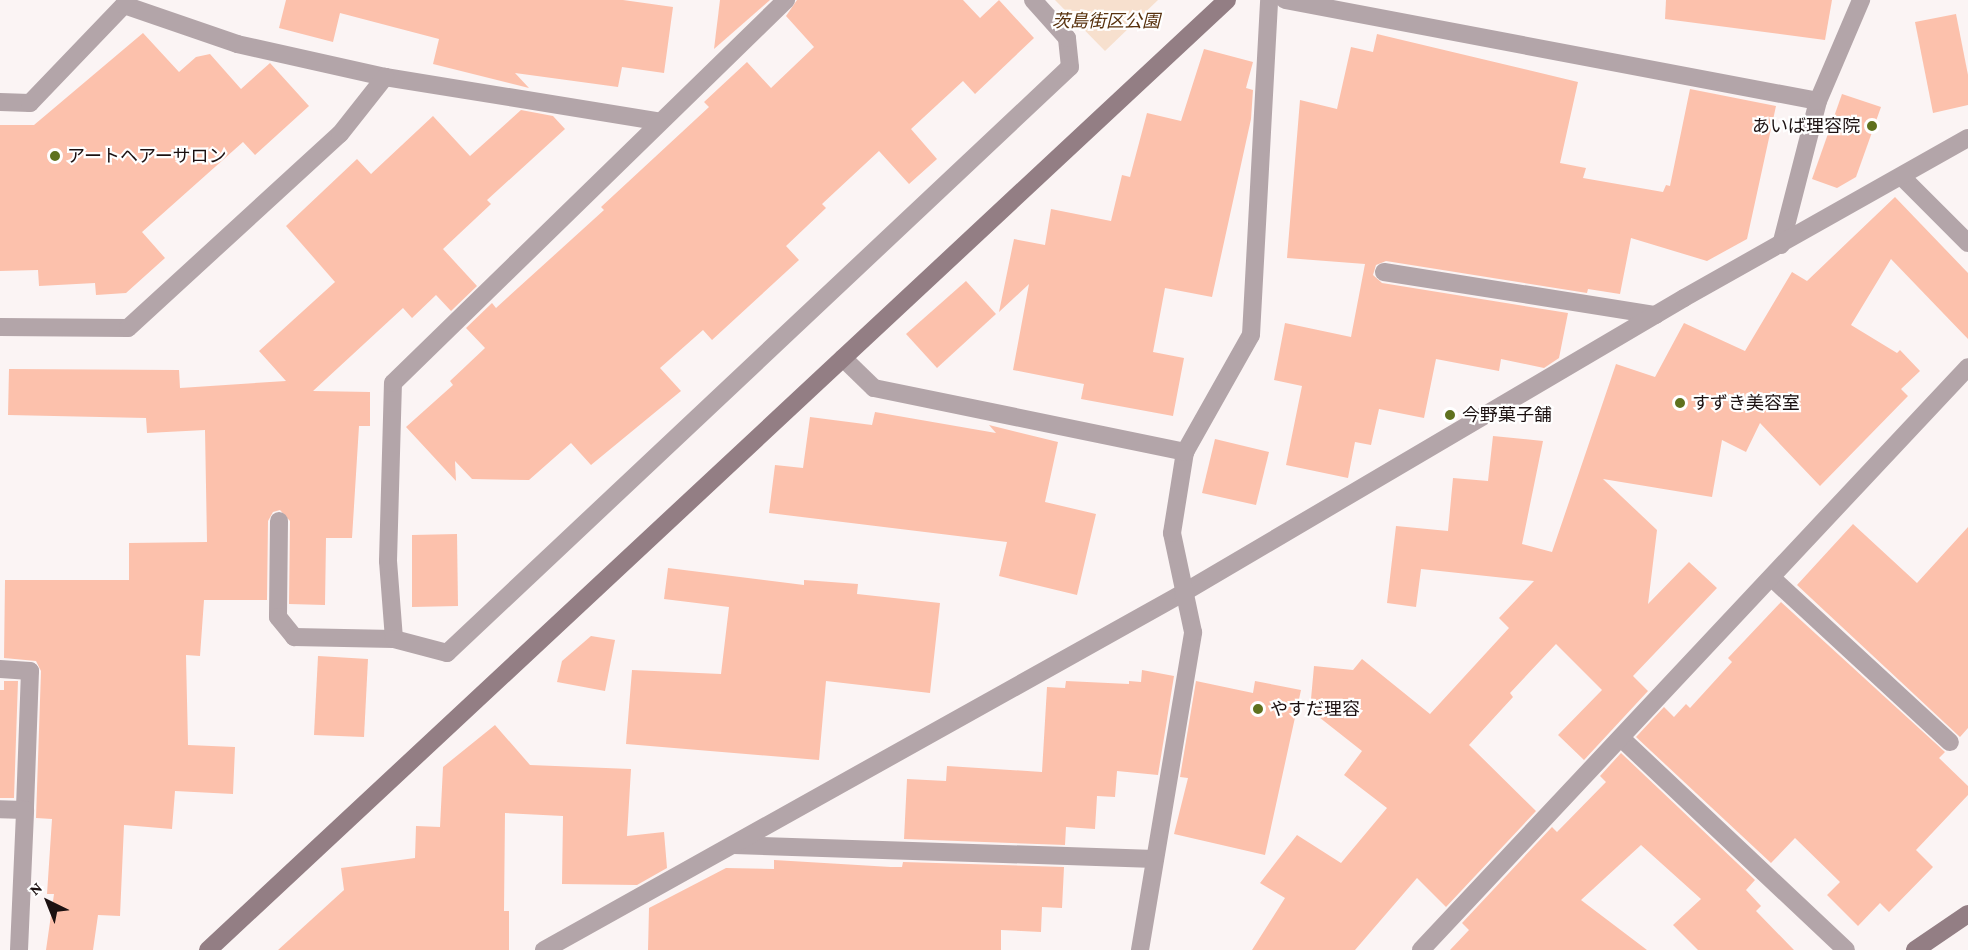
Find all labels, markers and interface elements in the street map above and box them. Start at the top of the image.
park label: 茨島街区公園 [1052,10,1160,32]
place label: あいば理容院 [1752,115,1860,137]
marker: あいば理容院 [1865,119,1879,133]
place label: アートヘアーサロン [67,145,227,167]
marker: アートヘアーサロン [48,149,62,163]
place label: すずき美容室 [1692,392,1800,414]
marker: すずき美容室 [1673,396,1687,410]
place label: 今野菓子舗 [1462,404,1552,426]
marker: 今野菓子舗 [1443,408,1457,422]
place label: やすだ理容 [1270,698,1360,720]
marker: やすだ理容 [1251,702,1265,716]
north arrow [18,872,78,932]
text: N [26,879,45,898]

